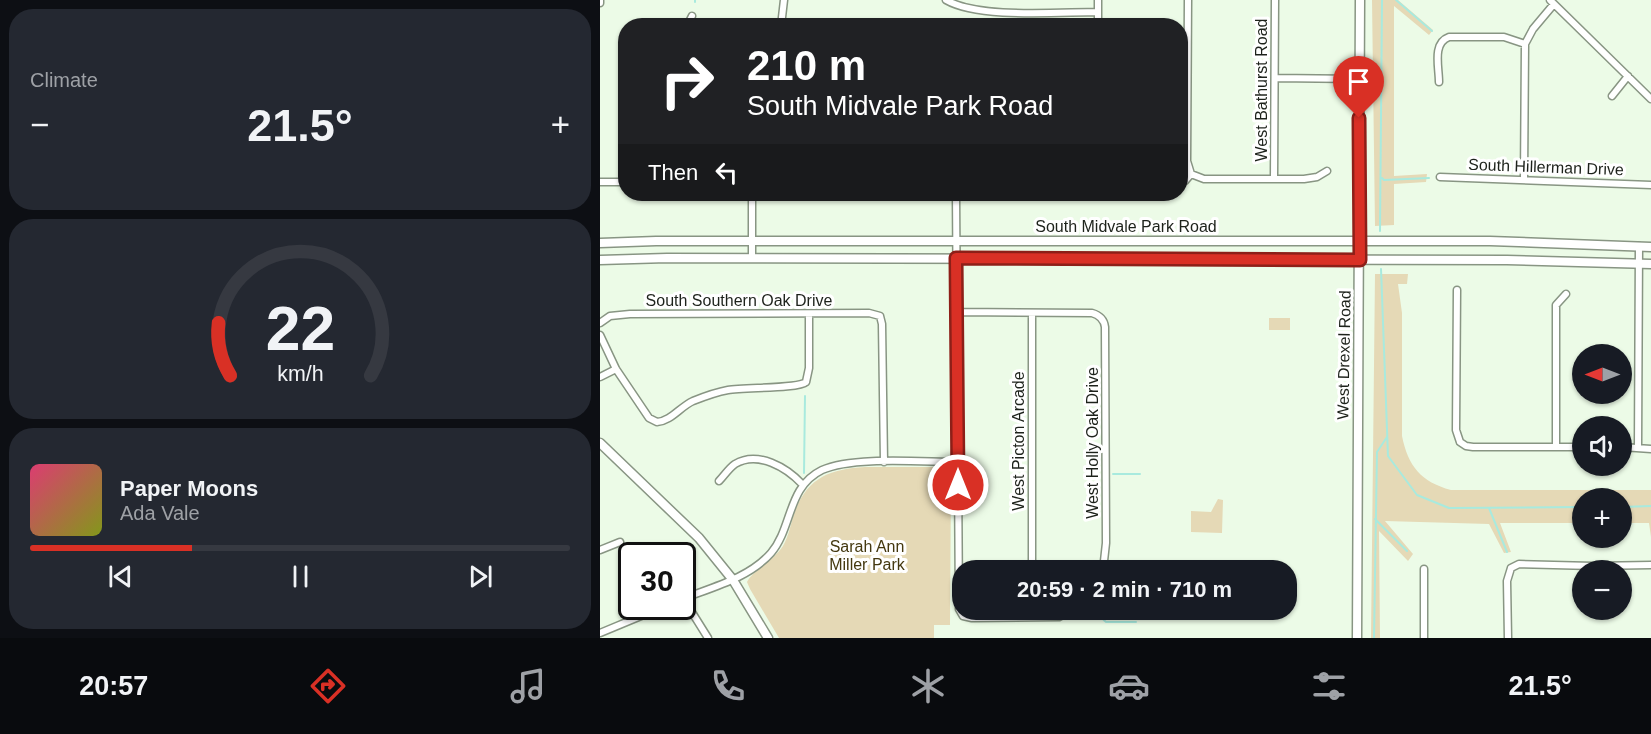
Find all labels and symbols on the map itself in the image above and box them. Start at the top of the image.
street label: West Bathurst Road [1253,19,1270,161]
pin [1333,56,1384,118]
street label: South Hillerman Drive [1468,156,1624,178]
street label: South Midvale Park Road [1035,218,1217,235]
street label: West Drexel Road [1334,290,1354,420]
street label: South Southern Oak Drive [646,292,832,309]
north arrow [1572,344,1632,404]
street label: West Holly Oak Drive [1084,367,1101,519]
street label: West Picton Arcade [1010,371,1027,511]
position arrow [926,453,990,517]
park label: Sarah Ann Miller Park [829,538,906,573]
speed limit sign: 30 [618,542,696,620]

